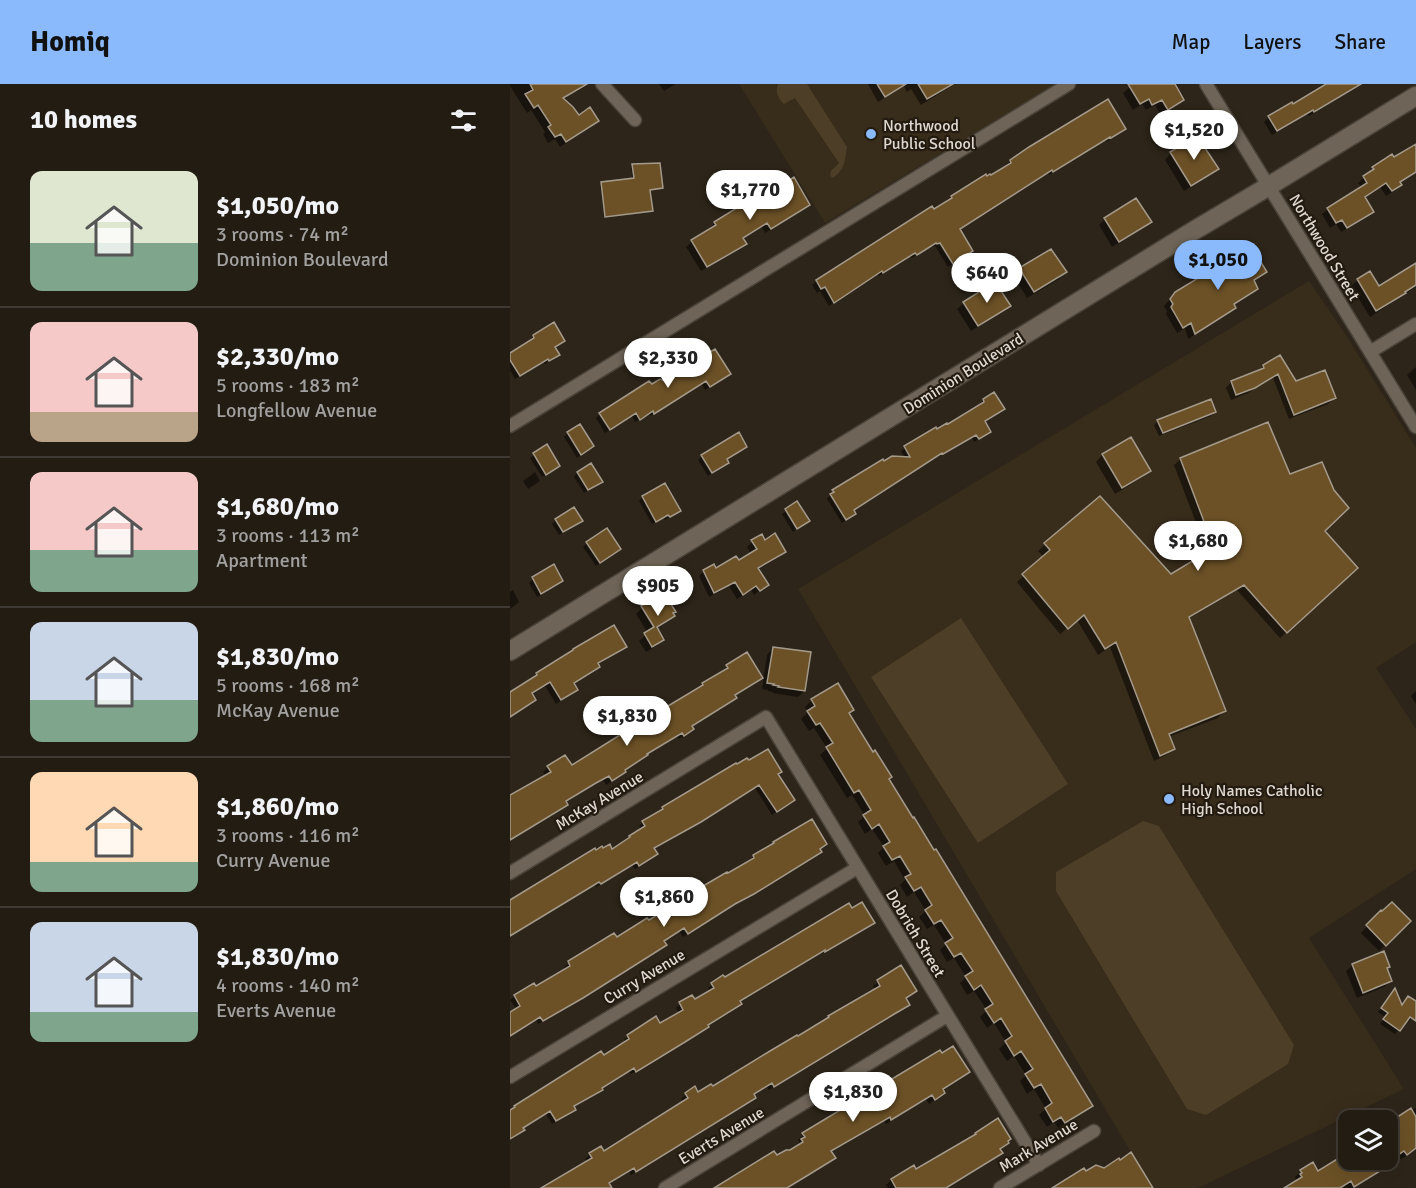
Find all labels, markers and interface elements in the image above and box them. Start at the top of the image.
text: Homiq [30,25,110,59]
text: Map [1172,29,1210,55]
text: Layers [1243,29,1301,55]
text: Share [1334,29,1386,55]
text: 10 homes [30,104,137,136]
icon: filters [447,104,480,137]
pin: $1,520 [1145,110,1243,161]
place label: Northwood Public School [883,116,976,154]
text: $1,520 [1164,117,1224,142]
marker: Northwood Public School [864,127,878,141]
pin: $1,770 [701,170,799,221]
text: $1,770 [720,177,780,202]
text: $1,050/mo [216,190,339,222]
street label: Northwood Street [1284,190,1364,305]
icon: home [78,195,150,267]
text: 3 rooms · 74 m² [216,222,349,247]
pin: $1,050 [1169,240,1267,291]
text: Dominion Boulevard [216,247,389,272]
text: $1,050 [1188,247,1248,272]
pin: $640 [951,253,1023,304]
text: $640 [965,260,1009,285]
street label: Dominion Boulevard [900,329,1027,419]
pin: $2,330 [619,338,717,389]
text: $2,330/mo [216,341,339,373]
text: $2,330 [638,345,698,370]
icon: home [78,346,150,418]
text: 5 rooms · 183 m² [216,373,360,398]
text: Longfellow Avenue [216,398,377,423]
text: $1,680/mo [216,491,339,523]
icon: home [78,496,150,568]
pin: $1,680 [1149,521,1247,572]
text: 3 rooms · 113 m² [216,523,360,548]
text: $1,680 [1168,528,1228,553]
text: Apartment [216,548,308,573]
pin: $905 [622,566,694,617]
text: $905 [636,573,680,598]
text: $1,830/mo [216,641,339,673]
icon: home [78,646,150,718]
text: 5 rooms · 168 m² [216,673,360,698]
pin: $1,830 [578,696,676,747]
text: McKay Avenue [216,698,340,723]
text: $1,830 [597,703,657,728]
street label: McKay Avenue [552,767,647,835]
place label: Holy Names Catholic High School [1181,781,1323,819]
text: $1,860/mo [216,791,339,823]
marker: Holy Names Catholic High School [1162,792,1176,806]
icon: home [78,796,150,868]
text: 3 rooms · 116 m² [216,823,360,848]
text: Curry Avenue [216,848,330,873]
pin: $1,860 [615,877,713,928]
text: $1,860 [634,884,694,909]
street label: Dobrich Street [881,886,949,981]
text: $1,830/mo [216,941,339,973]
street label: Curry Avenue [600,945,689,1009]
icon: home [78,946,150,1018]
text: 4 rooms · 140 m² [216,973,360,998]
text: Everts Avenue [216,998,336,1023]
pin: $1,830 [804,1072,902,1123]
text: $1,830 [823,1079,883,1104]
street label: Everts Avenue [675,1102,768,1169]
map controls [1338,1110,1398,1170]
button: layers [1338,1110,1398,1170]
street label: Mark Avenue [995,1114,1082,1177]

